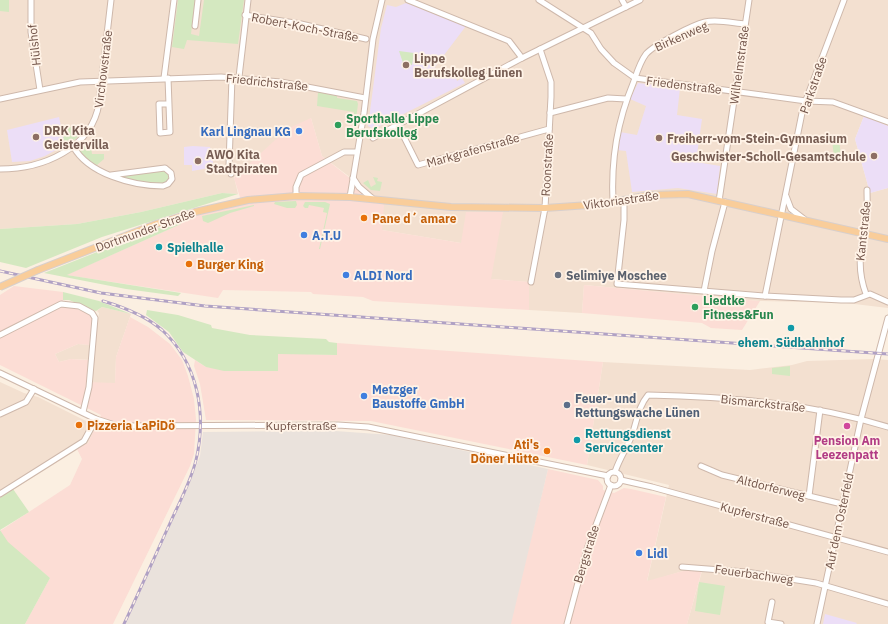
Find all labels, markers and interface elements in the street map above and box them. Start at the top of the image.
street label: Robert-Koch-Straße [250,9,360,45]
street label: Birkenweg [652,17,711,54]
street label: Hülshof [24,23,44,67]
street label: Wilhelmstraße [726,24,752,105]
street label: Virchowstraße [91,29,115,109]
place label: Lippe Berufskolleg Lünen [414,51,522,80]
street label: Parkstraße [796,54,830,115]
marker: Lippe Berufskolleg Lünen [401,60,411,70]
street label: Friedrichstraße [225,70,309,94]
street label: Friedenstraße [645,73,723,97]
place label: Sporthalle Lippe Berufskolleg [346,111,439,140]
marker: Sporthalle Lippe Berufskolleg [333,120,343,130]
place label: DRK Kita Geistervilla [44,123,109,152]
place label: Karl Lingnau KG [201,124,291,139]
marker: Karl Lingnau KG [294,126,304,136]
street label: Markgrafenstraße [425,129,522,170]
place label: Freiherr-vom-Stein-Gymnasium [667,131,847,146]
marker: DRK Kita Geistervilla [31,132,41,142]
street label: Roonstraße [538,133,556,197]
marker: Freiherr-vom-Stein-Gymnasium [654,133,664,143]
place label: AWO Kita Stadtpiraten [206,147,277,176]
place label: Geschwister-Scholl-Gesamtschule [671,149,866,164]
marker: Geschwister-Scholl-Gesamtschule [869,151,879,161]
marker: AWO Kita Stadtpiraten [193,156,203,166]
street label: Viktoriastraße [582,187,660,213]
street label: Kantstraße [852,200,874,262]
street label: Dortmunder Straße [93,205,197,255]
place label: Pane d´ amare [372,211,457,226]
marker: Pane d´ amare [359,213,369,223]
place label: A.T.U [312,228,341,243]
marker: A.T.U [299,230,309,240]
place label: Spielhalle [167,240,224,255]
marker: Spielhalle [154,242,164,252]
place label: Burger King [197,257,264,272]
marker: Burger King [184,259,194,269]
place label: ALDI Nord [354,268,413,283]
place label: Selimiye Moschee [566,268,667,283]
marker: ALDI Nord [341,270,351,280]
marker: Selimiye Moschee [553,270,563,280]
place label: Liedtke Fitness&Fun [703,293,774,322]
marker: Liedtke Fitness&Fun [690,302,700,312]
marker: ehem. Südbahnhof [786,323,796,333]
place label: ehem. Südbahnhof [738,335,845,350]
place label: Metzger Baustoffe GmbH [372,382,465,411]
marker: Metzger Baustoffe GmbH [359,391,369,401]
place label: Feuer- und Rettungswache Lünen [575,391,700,420]
street label: Bismarckstraße [720,391,807,415]
marker: Feuer- und Rettungswache Lünen [562,400,572,410]
place label: Pizzeria LaPiDö [87,418,175,433]
street label: Kupferstraße [265,418,337,433]
marker: Pizzeria LaPiDö [74,420,84,430]
marker: Pension Am Leezenpatt [842,421,852,431]
place label: Rettungsdienst Servicecenter [585,426,671,455]
place label: Pension Am Leezenpatt [814,433,880,462]
marker: Rettungsdienst Servicecenter [572,435,582,445]
place label: Ati's Döner Hütte [471,437,539,466]
marker: Ati's Döner Hütte [542,446,552,456]
street label: Altdorferweg [735,471,807,503]
street label: Auf dem Osterfeld [821,471,857,571]
street label: Kupferstraße [719,499,792,532]
street label: Bergstraße [570,523,602,585]
place label: Lidl [647,546,668,561]
marker: Lidl [634,548,644,558]
street label: Feuerbachweg [714,561,795,587]

